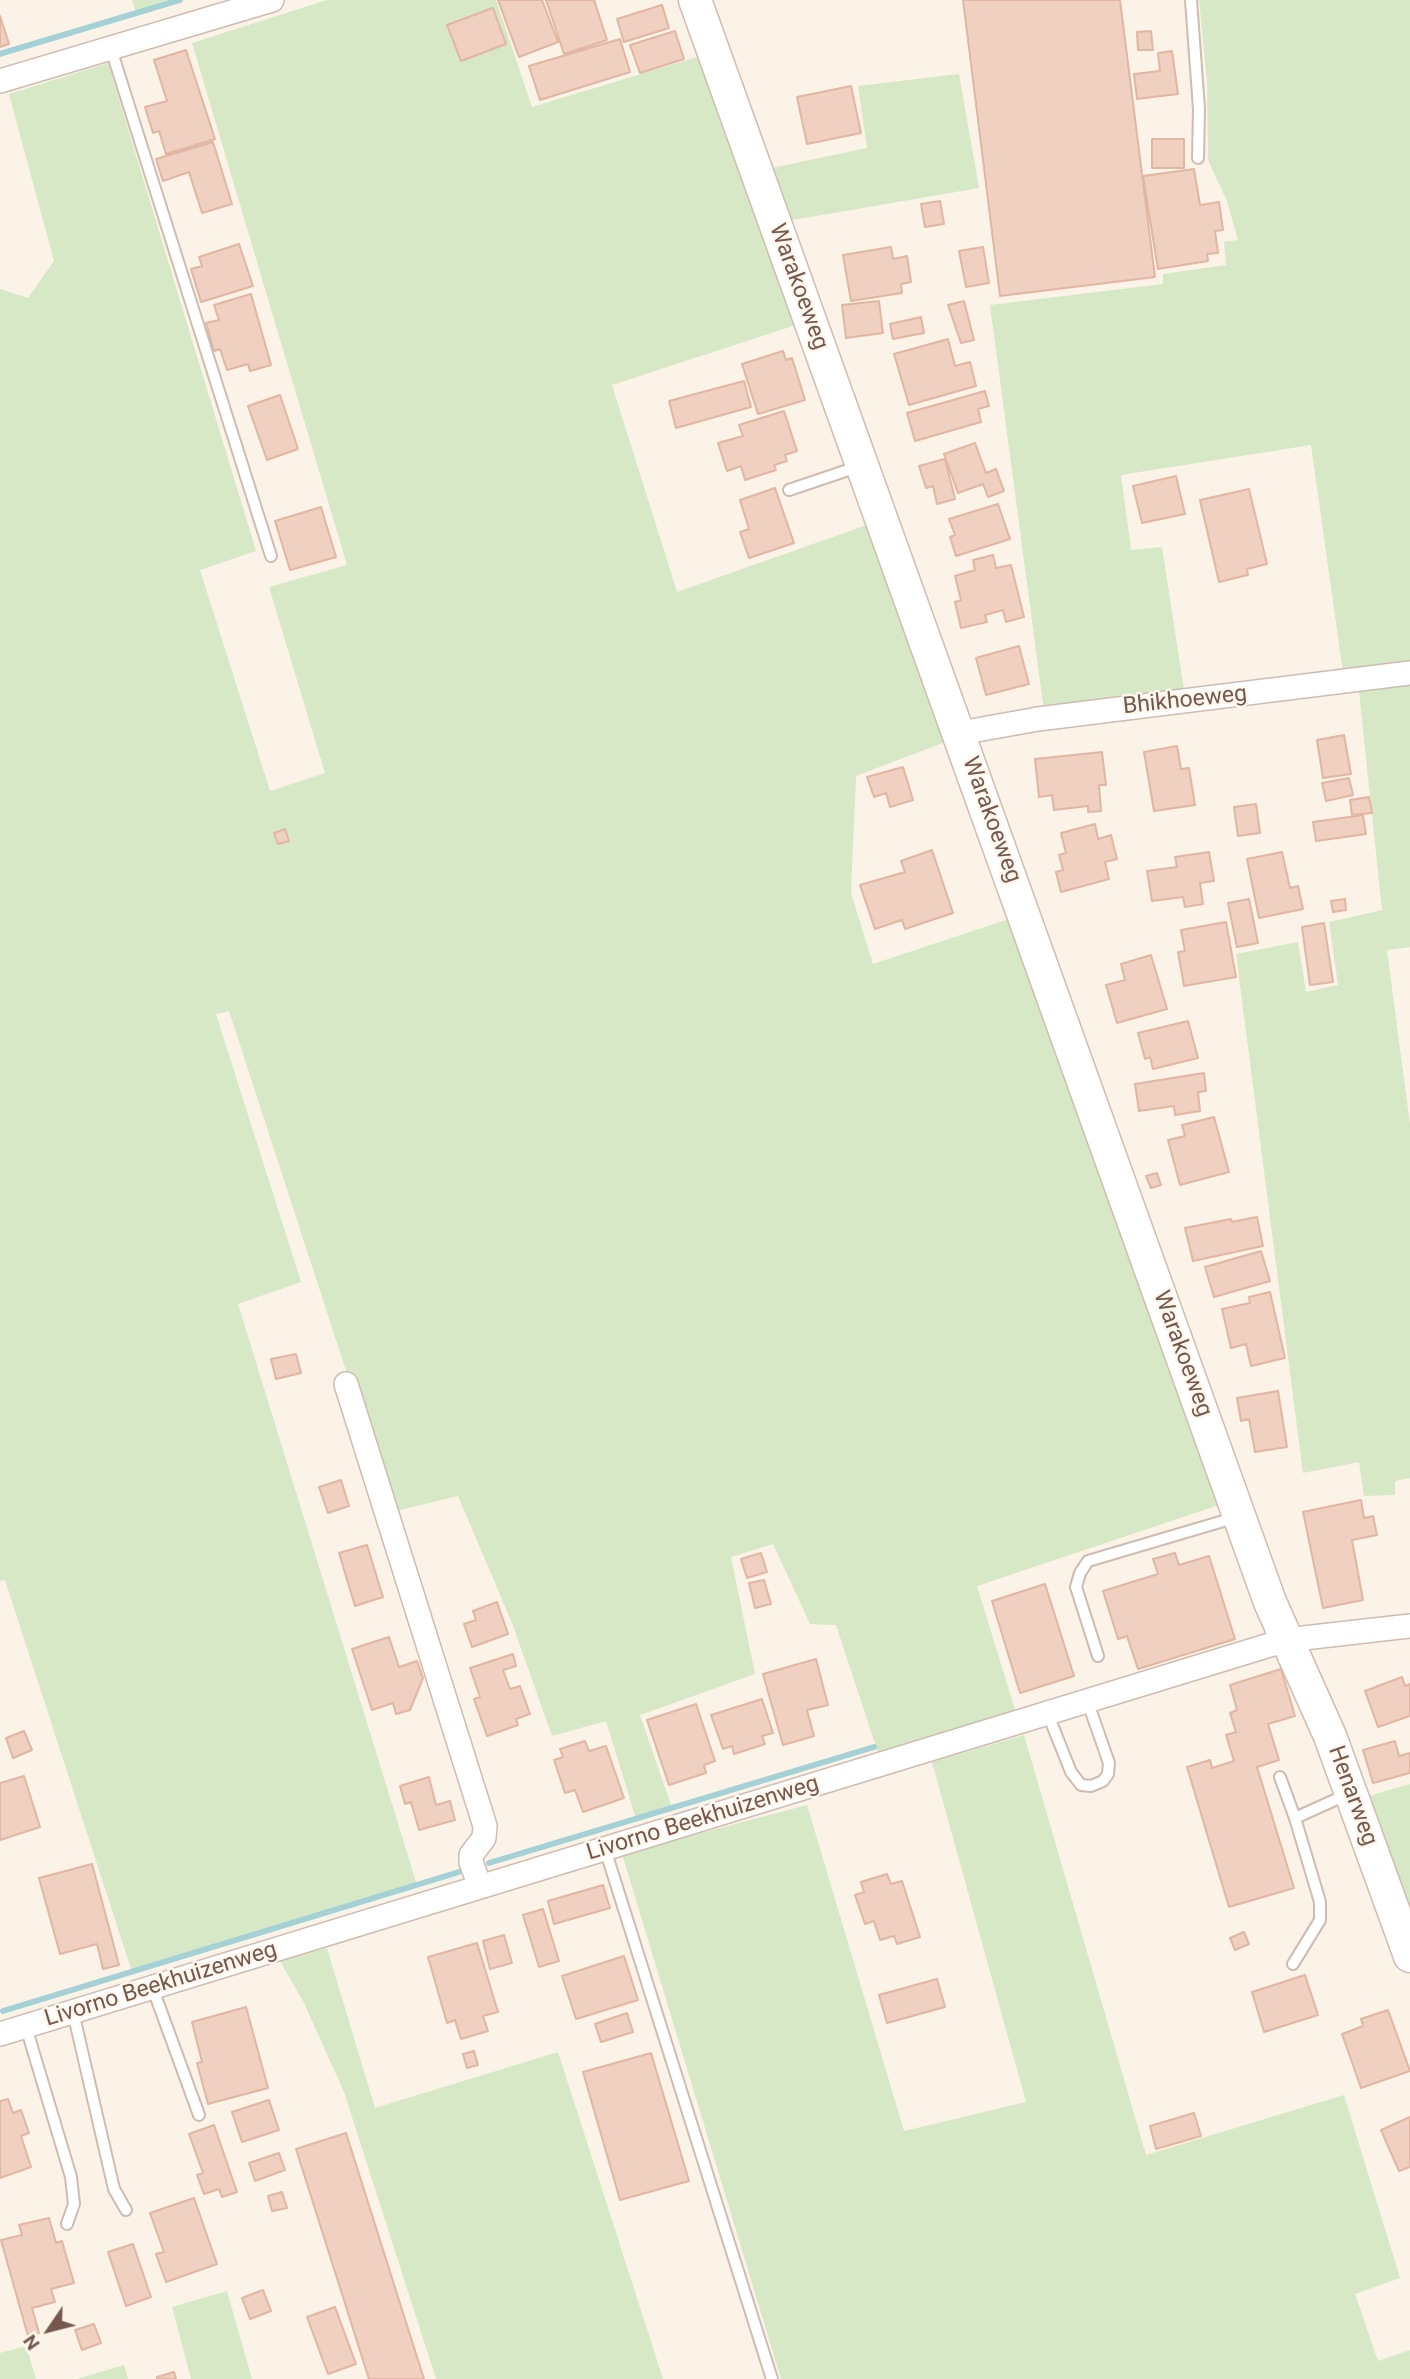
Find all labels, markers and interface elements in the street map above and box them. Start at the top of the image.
street label: Warakoeweg [762,220,834,354]
street label: Bhikhoeweg [1122,681,1248,721]
street label: Warakoeweg [955,753,1027,887]
street label: Warakoeweg [1146,1287,1218,1421]
street label: Henarweg [1321,1742,1383,1850]
street label: Livorno Beekhuizenweg [584,1771,822,1867]
street label: Livorno Beekhuizenweg [42,1937,280,2033]
north arrow [14,2295,84,2365]
text: N [18,2330,45,2354]

